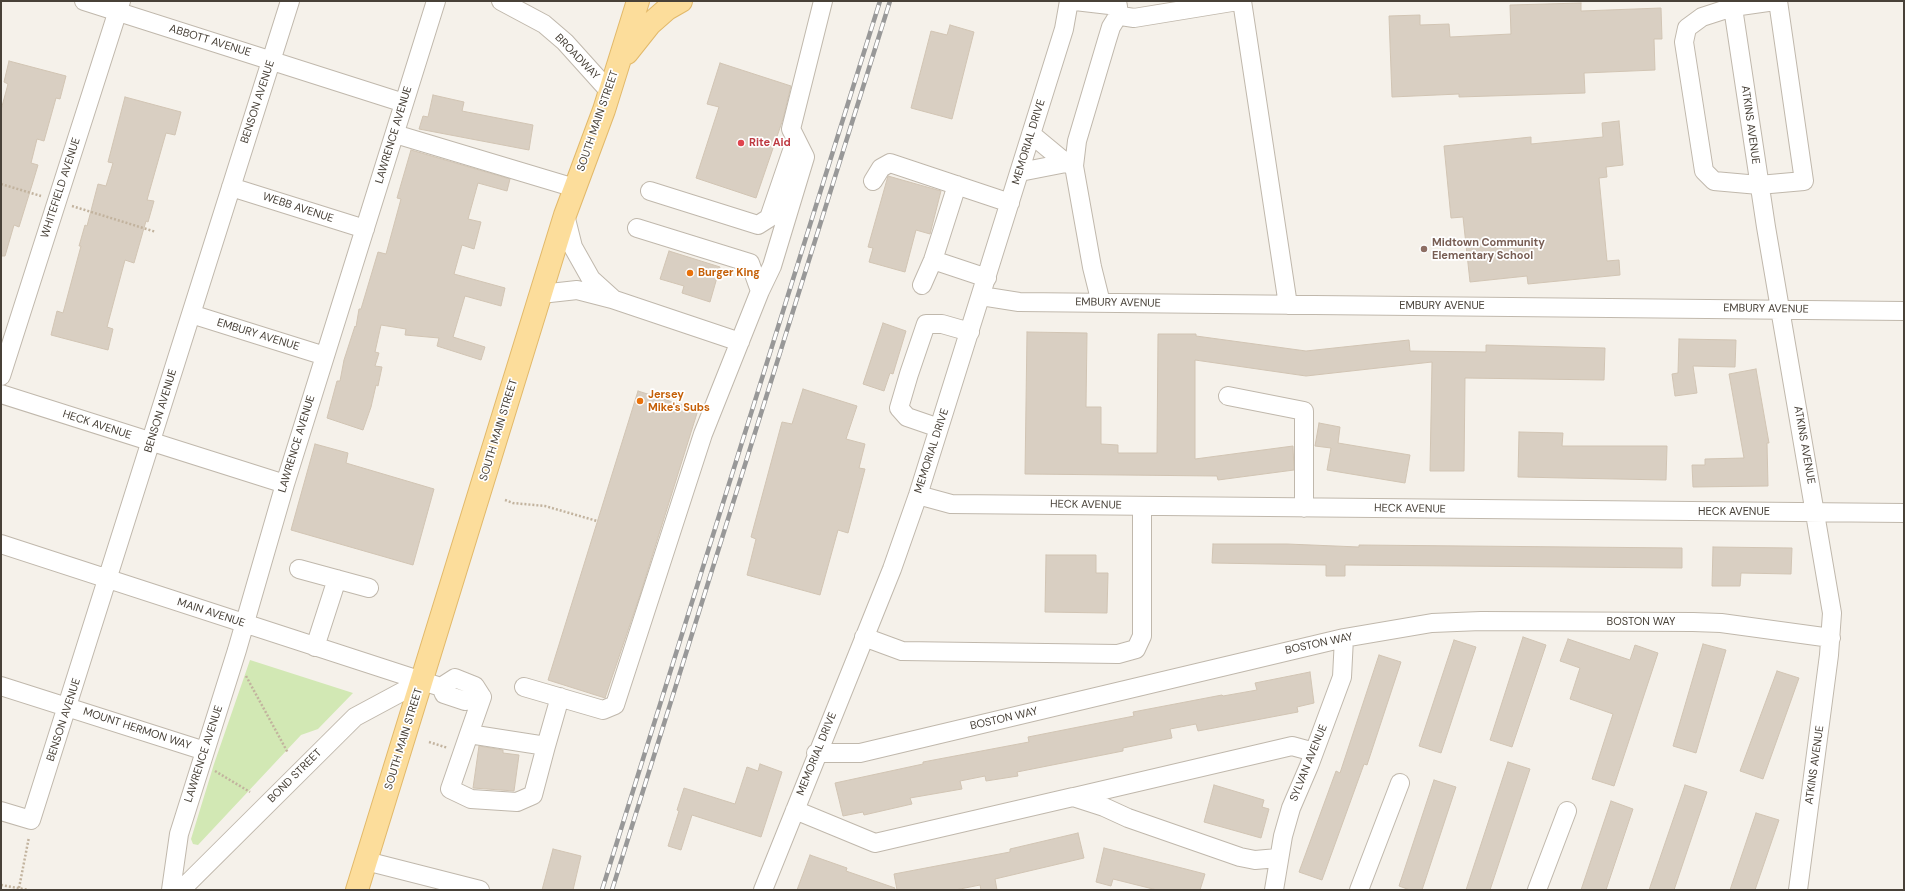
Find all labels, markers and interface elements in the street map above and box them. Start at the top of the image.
street label: ABBOTT AVENUE [168,22,252,60]
street label: BROADWAY [552,31,602,83]
street label: BENSON AVENUE [238,59,278,145]
street label: SOUTH MAIN STREET [575,69,621,173]
street label: LAWRENCE AVENUE [373,85,415,185]
street label: ATKINS AVENUE [1738,85,1762,165]
street label: MEMORIAL DRIVE [1010,98,1048,186]
street label: WHITEFIELD AVENUE [39,136,83,240]
place label: Rite Aid [749,136,791,150]
marker: Rite Aid [736,138,746,148]
street label: WEBB AVENUE [261,190,335,226]
place label: Midtown Community Elementary School [1432,236,1545,262]
marker: Midtown Community Elementary School [1419,244,1429,254]
place label: Burger King [698,266,760,280]
marker: Burger King [685,268,695,278]
street label: EMBURY AVENUE [1075,296,1161,310]
street label: EMBURY AVENUE [1399,299,1485,313]
street label: EMBURY AVENUE [1723,302,1809,316]
street label: EMBURY AVENUE [215,316,301,354]
street label: BENSON AVENUE [142,368,180,454]
street label: SOUTH MAIN STREET [477,377,521,483]
place label: Jersey Mike's Subs [648,388,710,414]
street label: LAWRENCE AVENUE [276,394,318,494]
marker: Jersey Mike's Subs [635,396,645,406]
street label: ATKINS AVENUE [1791,405,1817,485]
street label: MEMORIAL DRIVE [912,407,952,495]
street label: HECK AVENUE [61,408,133,442]
street label: HECK AVENUE [1050,498,1122,512]
street label: HECK AVENUE [1374,502,1446,516]
street label: HECK AVENUE [1698,505,1770,519]
street label: MAIN AVENUE [175,596,247,630]
street label: BOSTON WAY [1607,615,1675,629]
street label: BOSTON WAY [1284,630,1354,658]
street label: BENSON AVENUE [44,677,84,763]
street label: SOUTH MAIN STREET [382,686,426,792]
street label: LAWRENCE AVENUE [182,704,226,804]
street label: MOUNT HERMON WAY [81,705,193,753]
street label: BOSTON WAY [969,705,1039,733]
street label: MEMORIAL DRIVE [794,710,840,798]
street label: SYLVAN AVENUE [1288,723,1330,803]
street label: ATKINS AVENUE [1803,725,1827,805]
street label: BOND STREET [265,746,325,806]

